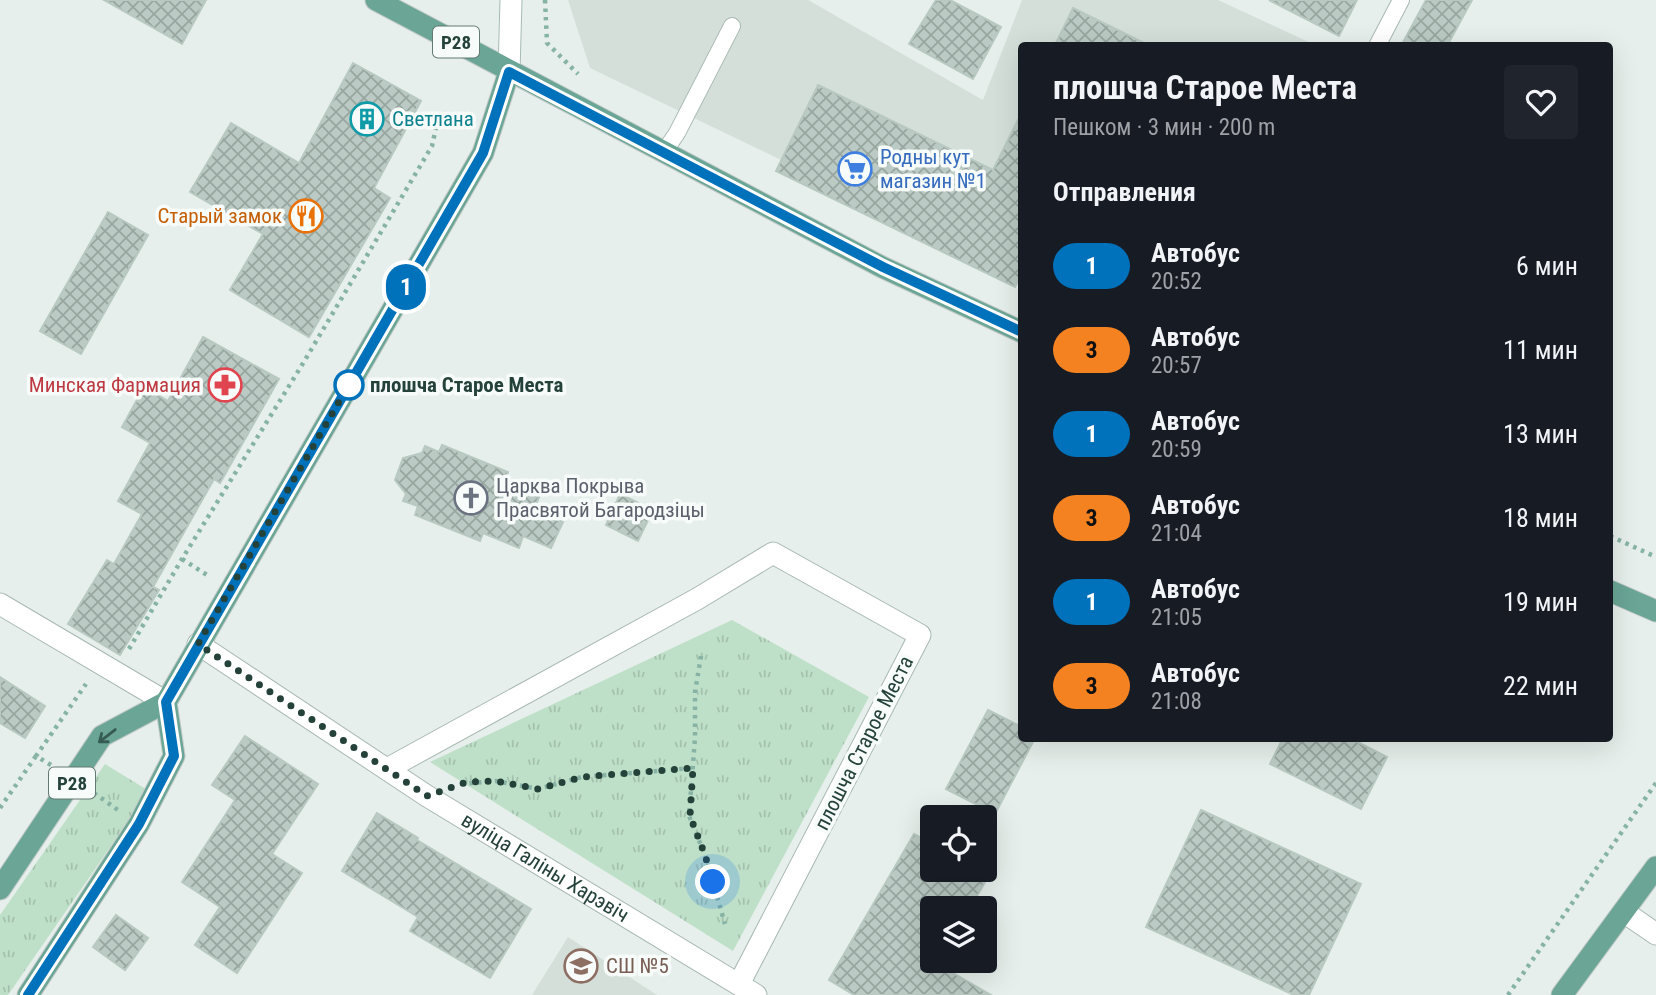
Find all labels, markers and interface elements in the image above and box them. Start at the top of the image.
road number: Р28 [433,26,479,58]
button: heart [1504,65,1578,139]
text: плошча Старое Места [1053,68,1357,107]
building icon: Светлана [348,100,386,138]
place label: Светлана [392,107,474,131]
text: Пешком · 3 мин · 200 m [1053,114,1275,141]
place label: Родны кут магазин №1 [880,145,986,193]
supermarket icon: Родны кут магазин №1 [836,150,874,188]
text: Отправления [1053,177,1196,207]
restaurant icon: Старый замок [287,197,325,235]
place label: Старый замок [157,204,282,228]
text: Автобус [1151,238,1240,268]
text: 6 мин [1516,251,1578,281]
text: 1 [1085,252,1098,280]
line badge: 1 [383,264,429,310]
text: 20:52 [1151,268,1202,295]
text: 1 [400,273,412,301]
text: Автобус [1151,322,1240,352]
text: 11 мин [1503,335,1578,365]
text: 3 [1085,336,1098,364]
text: 20:57 [1151,352,1202,379]
pharmacy icon: Минская Фармация [206,366,244,404]
marker: плошча Старое Места [334,370,364,400]
place label: Минская Фармация [29,373,201,397]
place label: плошча Старое Места [370,373,564,397]
text: Автобус [1151,406,1240,436]
text: 13 мин [1503,419,1578,449]
text: 1 [1085,420,1098,448]
text: 20:59 [1151,436,1202,463]
place label: Царква Покрыва Прасвятой Багародзіцы [496,474,705,522]
church icon: Царква Покрыва Прасвятой Багародзіцы [452,479,490,517]
text: Автобус [1151,490,1240,520]
text: 18 мин [1503,503,1578,533]
text: 3 [1085,504,1098,532]
text: 21:04 [1151,520,1202,547]
text: Автобус [1151,574,1240,604]
text: 19 мин [1503,587,1578,617]
text: 1 [1085,588,1098,616]
text: 21:05 [1151,604,1202,631]
street label: плошча Старое Места [810,652,918,834]
text: Автобус [1151,658,1240,688]
text: 22 мин [1503,671,1578,701]
text: 3 [1085,672,1098,700]
text: 21:08 [1151,688,1202,715]
one-way arrow [98,728,117,743]
road number: Р28 [49,768,95,798]
map controls [920,805,997,973]
button: locate [920,805,997,882]
street label: вуліца Галіны Харэвіч [457,808,633,927]
your location [695,864,730,899]
button: layers [920,896,997,973]
school or university icon: СШ №5 [562,947,600,985]
place label: СШ №5 [606,954,669,978]

